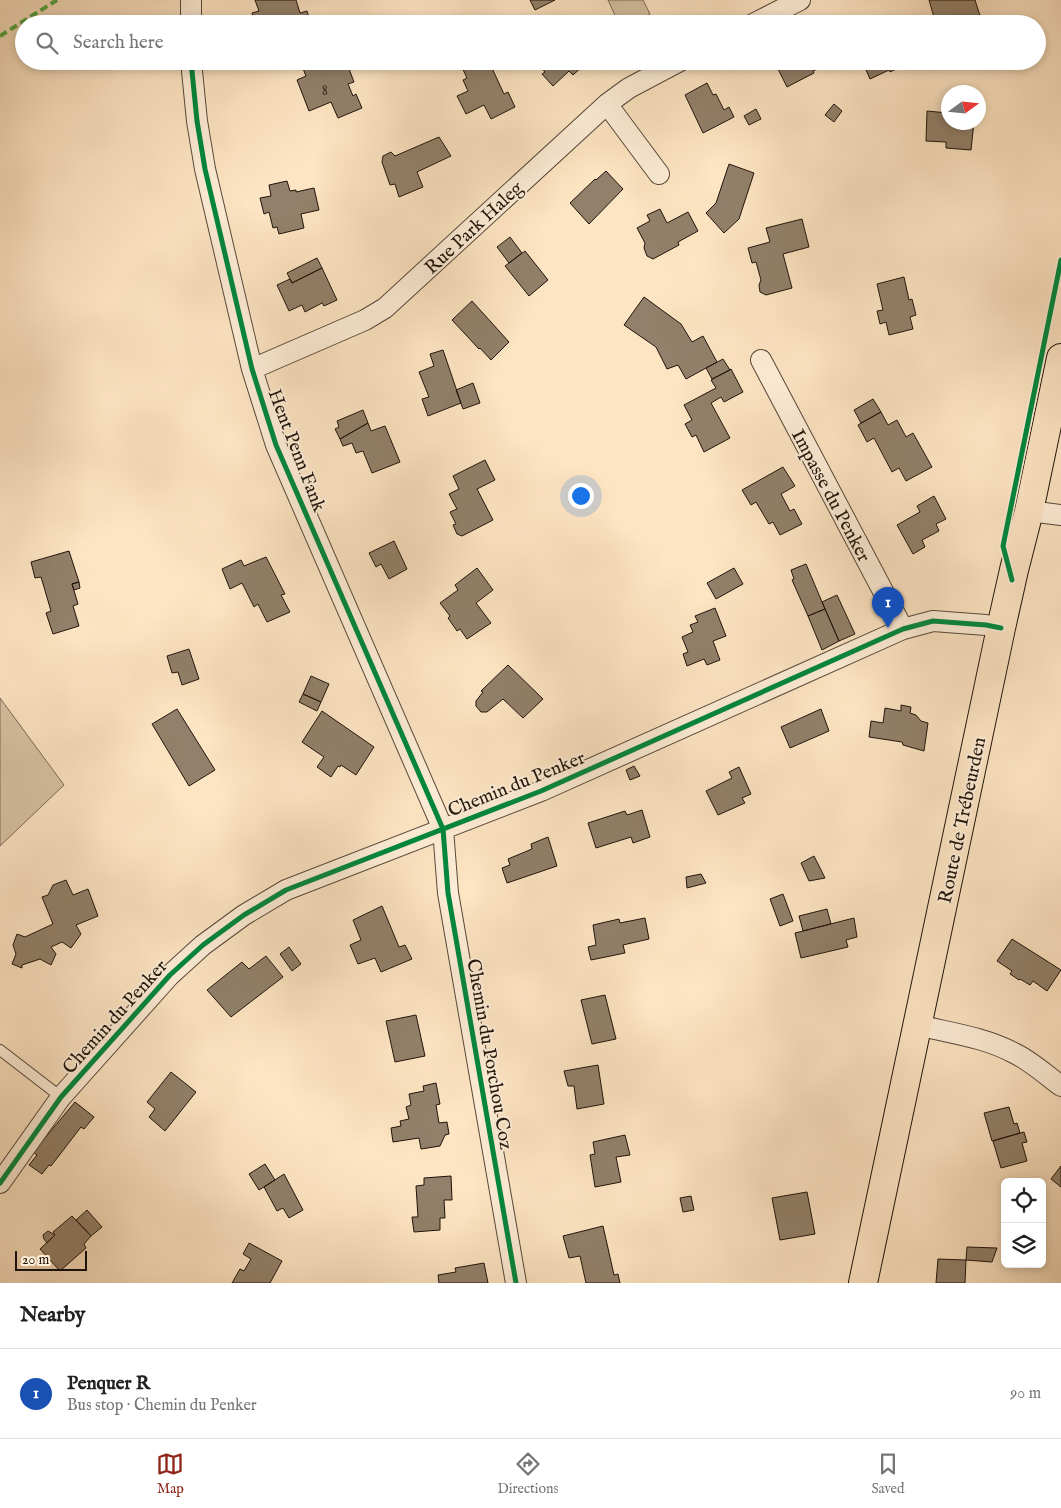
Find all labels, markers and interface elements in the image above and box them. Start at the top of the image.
search box [15,15,1046,70]
icon: search [33,29,61,57]
text: Search here [73,31,164,55]
house number: 8 [322,81,328,101]
north arrow [941,85,986,130]
street label: Rue Park Haleg [420,176,529,280]
street label: Hent Penn Fank [262,386,331,516]
street label: Impasse du Penker [785,425,875,567]
your location [568,483,594,509]
pin: 1 [872,587,904,628]
street label: Route de Trébeurden [934,735,992,906]
street label: Chemin du Penker [445,746,589,823]
street label: Chemin du Penker [58,955,173,1080]
street label: Chemin du Porchou Coz [460,957,518,1152]
map controls [1001,1178,1046,1268]
button: locate [1001,1178,1046,1223]
button: layers [1001,1223,1046,1268]
scale bar [15,1248,88,1271]
text: 20 m [22,1251,49,1269]
text: Nearby [20,1302,85,1329]
text: Penquer R [67,1372,150,1396]
text: 1 [33,1384,39,1404]
text: 90 m [1010,1384,1041,1404]
text: Bus stop · Chemin du Penker [67,1396,257,1416]
tab: Map [156,1450,184,1498]
tab: Directions [497,1450,558,1498]
tab: Saved [871,1450,904,1498]

